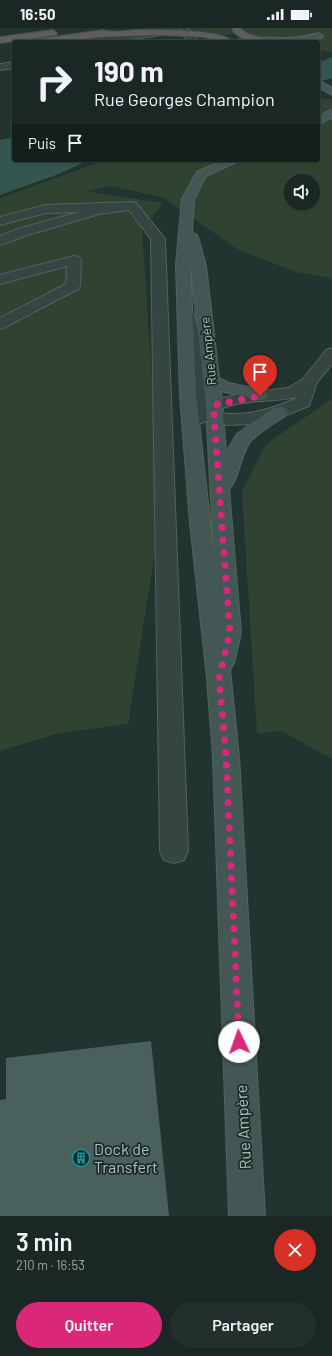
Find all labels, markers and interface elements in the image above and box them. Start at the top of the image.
text: 16:50 [20,5,55,23]
text: 190 m [94,54,164,88]
icon: right [28,56,80,108]
text: Rue Georges Champion [94,88,275,110]
icon: arrive [64,132,86,154]
text: Puis [28,134,56,152]
map controls [284,174,320,210]
button: sound [284,174,320,210]
street label: Rue Ampère [196,316,220,386]
pin [243,355,277,396]
icon: arrive [249,361,271,383]
position arrow [218,1021,260,1063]
street label: Rue Ampère [231,1084,254,1170]
place label: Dock de Transfert [94,1139,158,1176]
building icon: Dock de Transfert [71,1148,91,1168]
text: 3 min [16,1227,73,1256]
button: close [274,1229,316,1271]
text: 210 m · 16:53 [16,1257,85,1273]
button: Quitter [16,1302,162,1348]
button: Partager [170,1302,316,1348]

